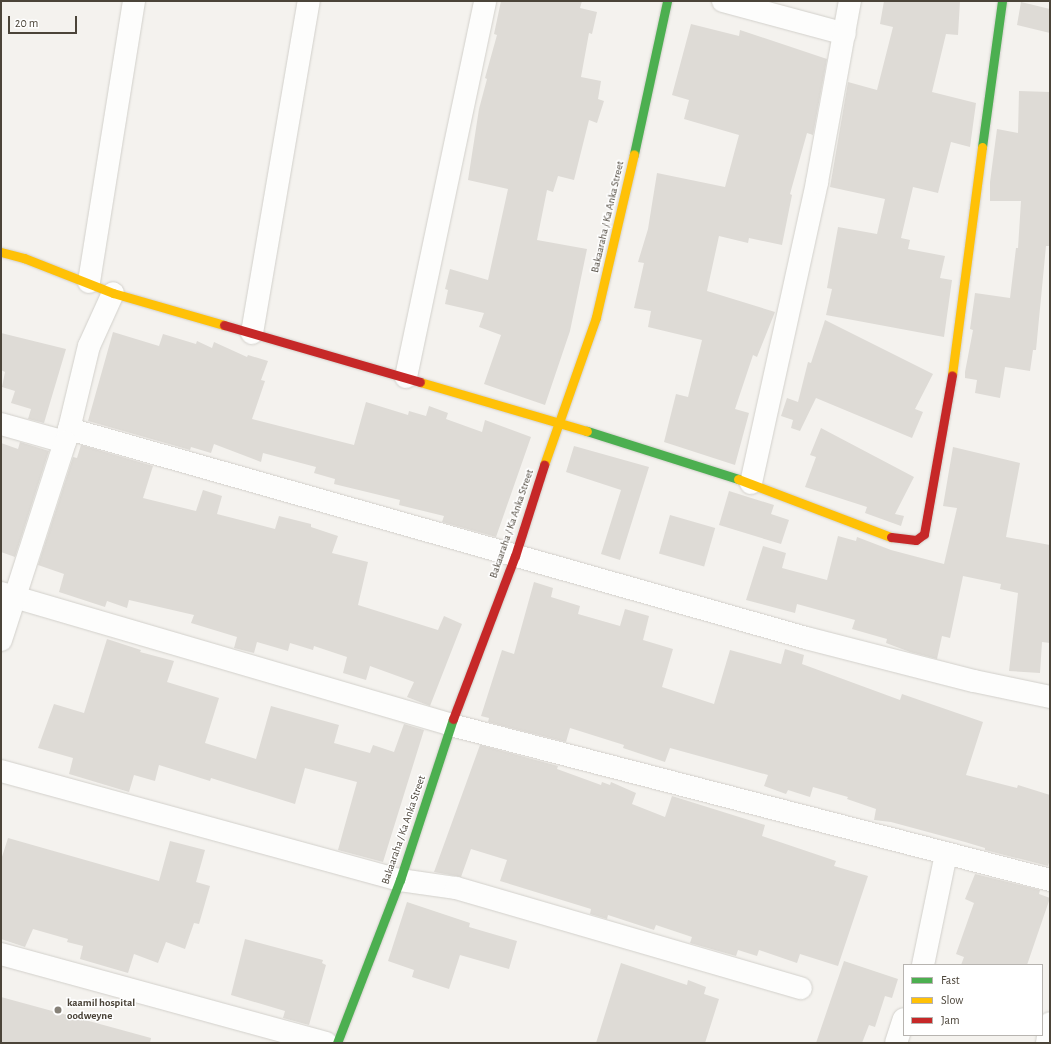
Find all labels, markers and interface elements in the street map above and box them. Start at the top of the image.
scale bar [10,8,79,34]
text: 20 m [15,17,38,29]
street label: Bakaaraha / Ka Anka Street [589,160,627,274]
street label: Bakaaraha / Ka Anka Street [487,468,537,580]
street label: Bakaaraha / Ka Anka Street [379,774,429,886]
legend [903,964,1043,1036]
text: Fast [941,974,960,986]
text: Slow [941,994,963,1006]
place label: kaamil hospital oodweyne [67,997,135,1023]
marker: kaamil hospital oodweyne [52,1004,64,1016]
text: Jam [941,1014,960,1026]

